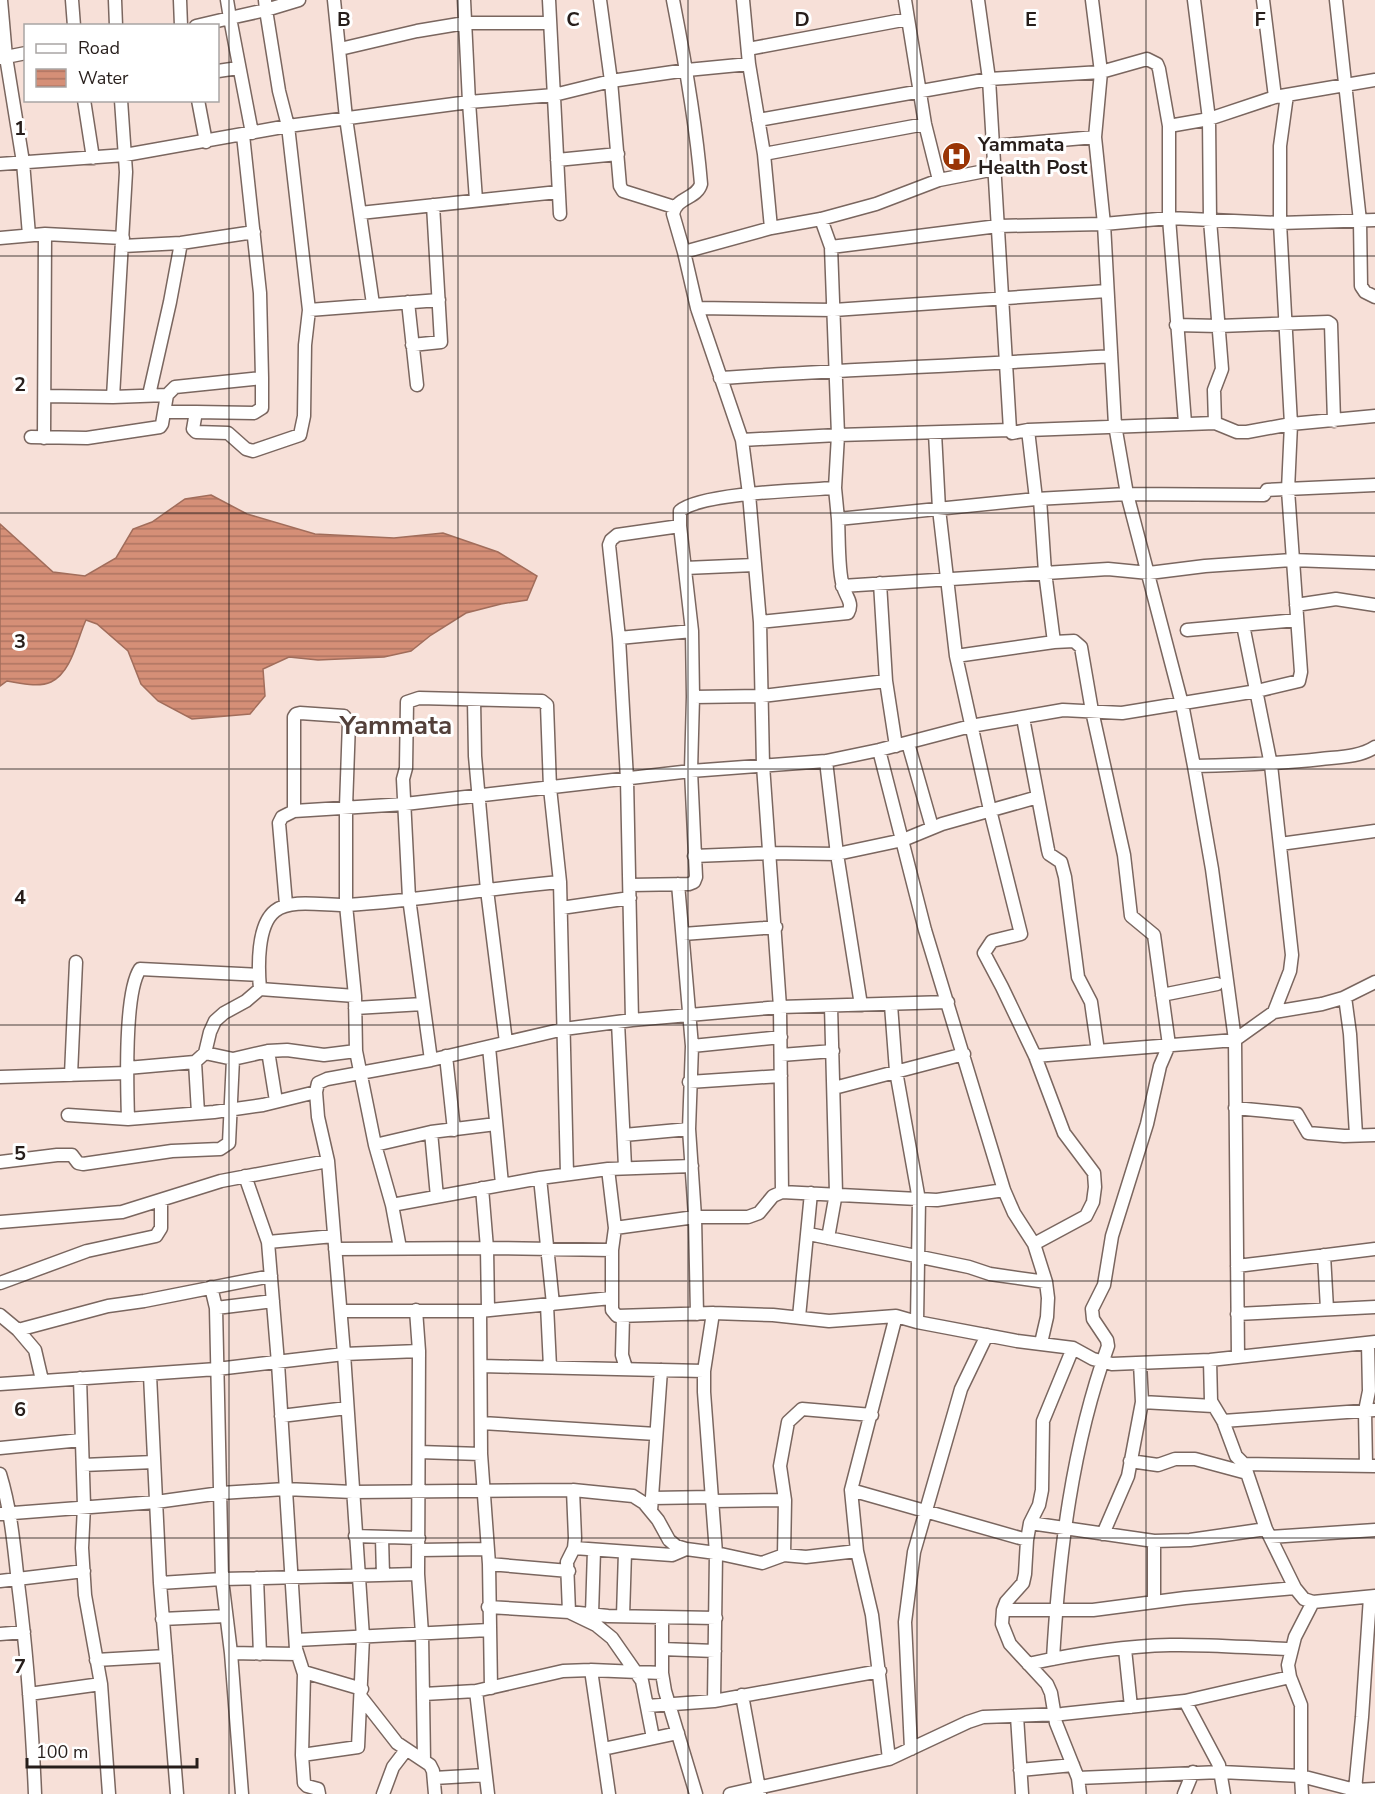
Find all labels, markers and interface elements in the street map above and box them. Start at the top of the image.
text: B [337,6,351,33]
text: C [566,6,580,33]
text: D [794,6,810,33]
text: E [1025,6,1037,33]
text: F [1254,6,1266,33]
legend [24,24,219,102]
text: Road [78,36,120,60]
text: Water [78,66,129,90]
text: 1 [14,115,26,142]
place label: Yammata Health Post [977,131,1088,181]
hospital icon: Yammata Health Post [941,140,973,172]
text: 2 [14,371,26,398]
text: 3 [14,628,26,655]
district label: Yammata [339,708,452,743]
text: 4 [14,884,26,911]
text: 5 [14,1140,26,1167]
text: 6 [14,1396,26,1423]
text: 7 [14,1653,26,1680]
scale bar [27,1731,196,1769]
text: 100 m [36,1740,88,1764]

